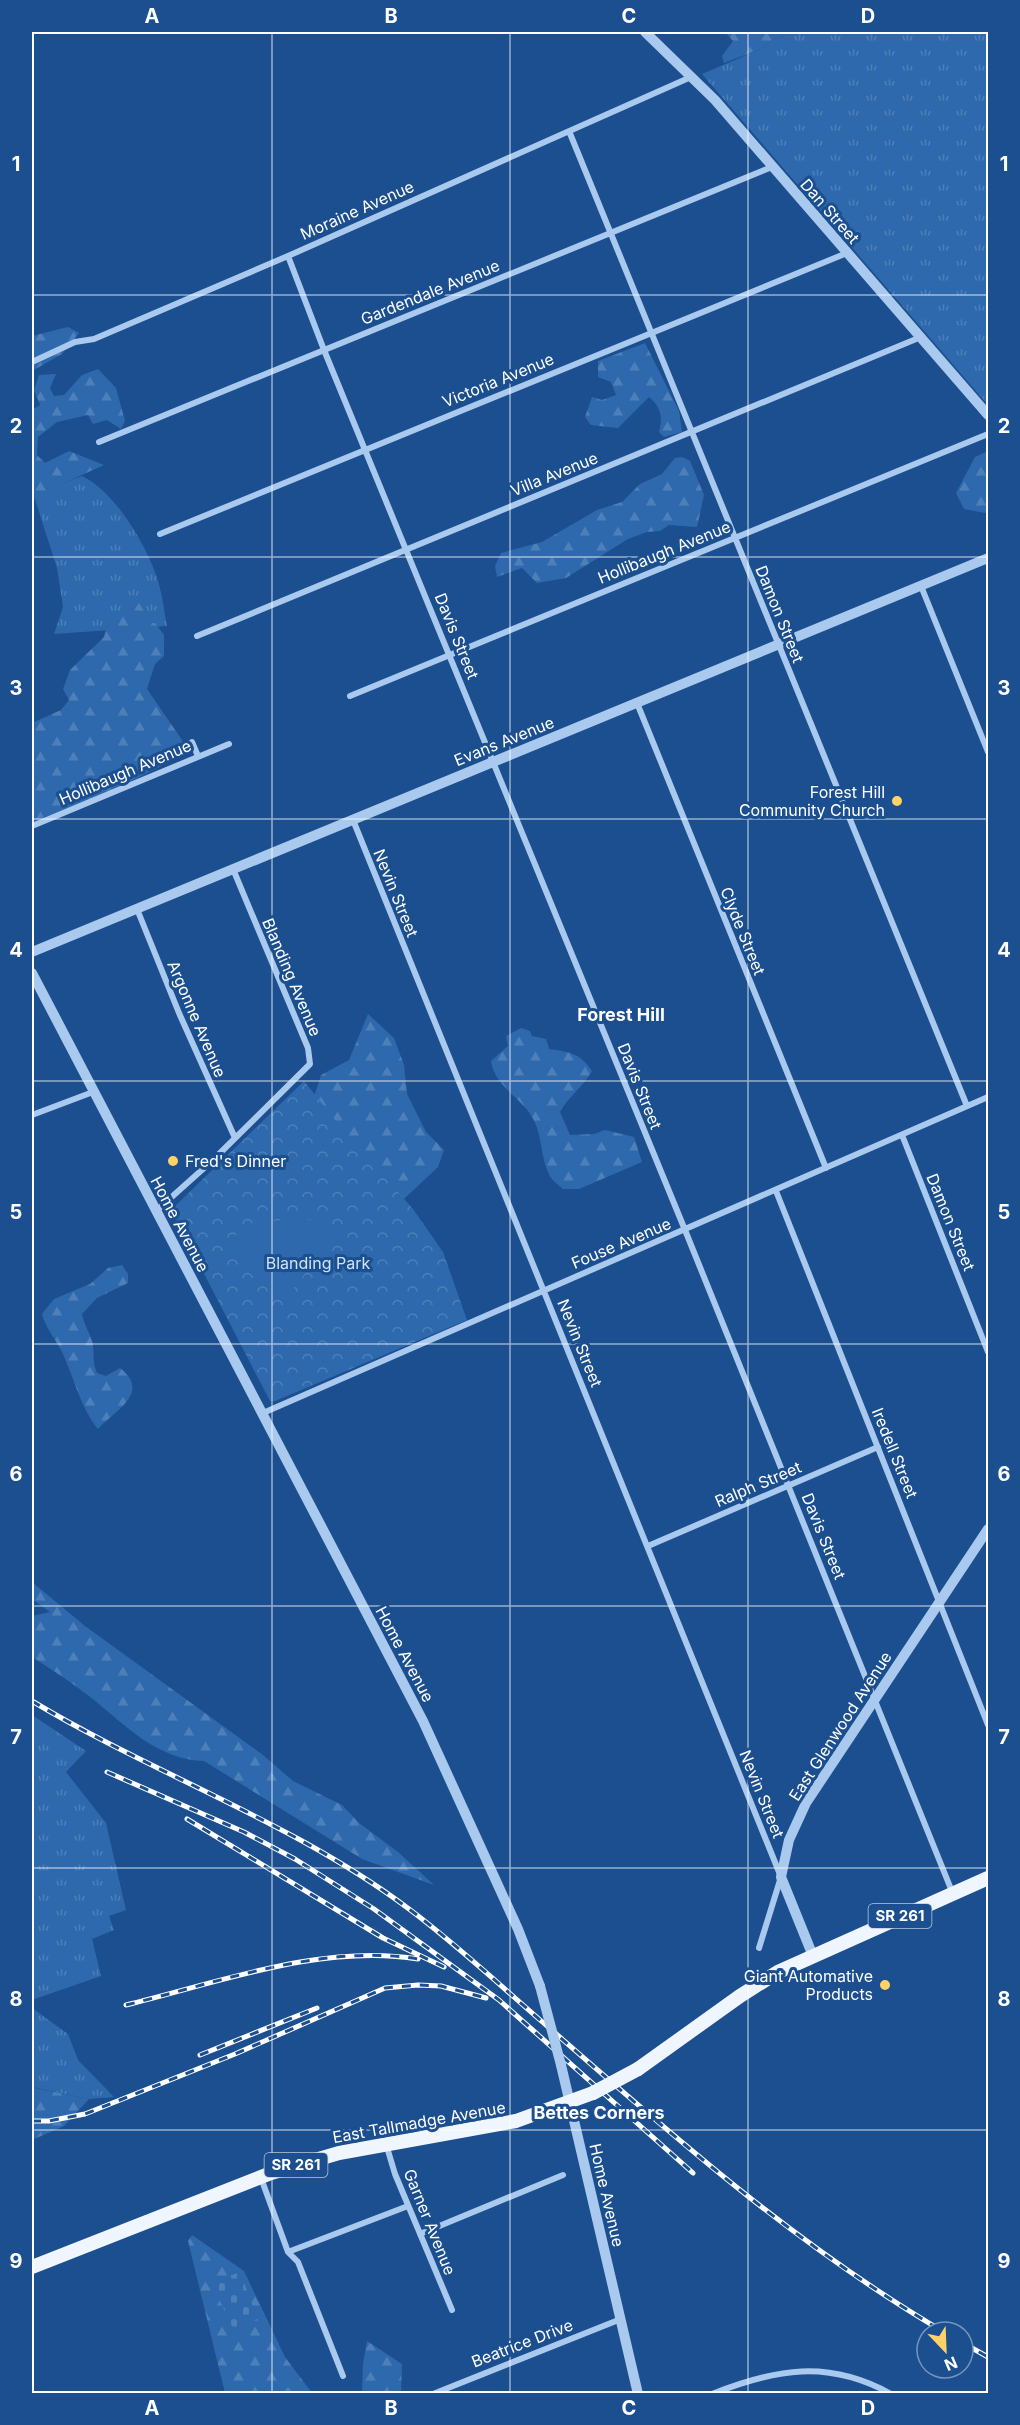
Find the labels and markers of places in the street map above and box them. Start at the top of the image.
place label: Forest Hill Community Church [739,782,885,820]
marker: Forest Hill Community Church [890,794,904,808]
place label: Fred's Dinner [185,1151,286,1171]
marker: Fred's Dinner [166,1154,180,1168]
place label: Giant Automative Products [744,1966,873,2004]
marker: Giant Automative Products [878,1978,892,1992]

